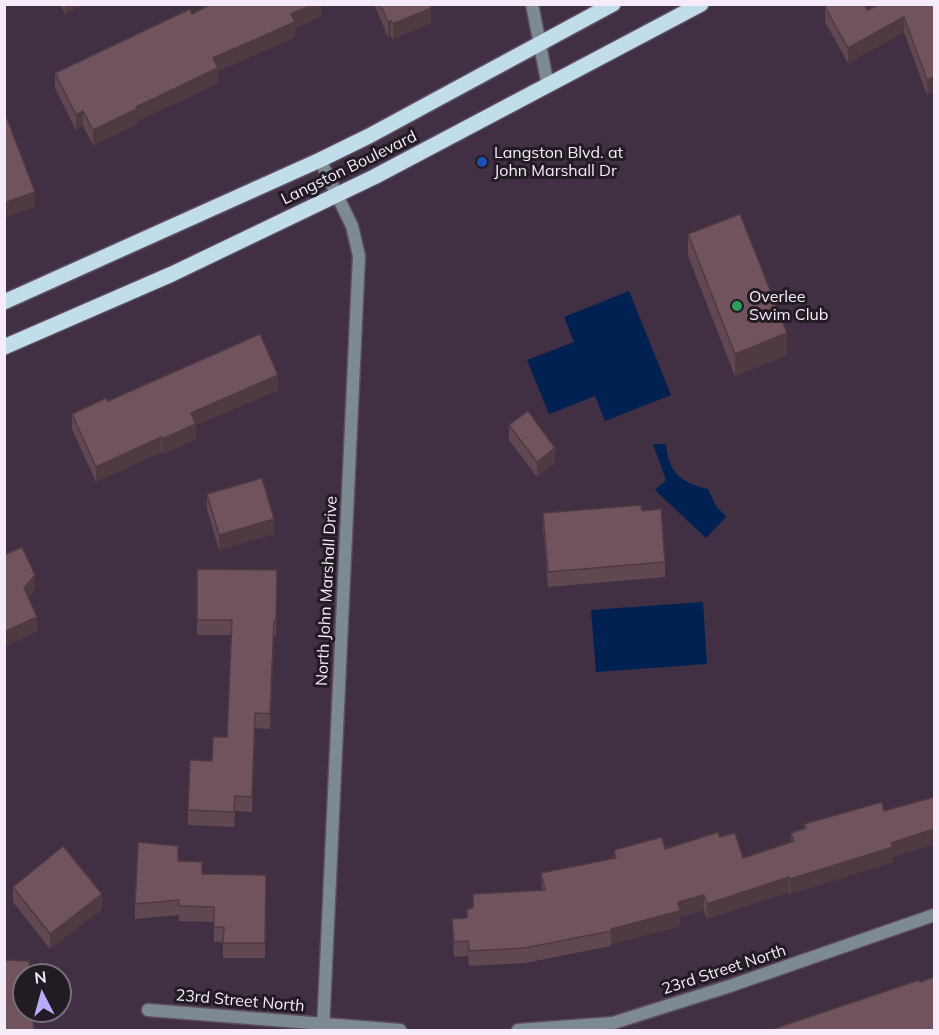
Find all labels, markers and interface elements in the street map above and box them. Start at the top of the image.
street label: Langston Boulevard [278,127,420,209]
place label: Langston Blvd. at John Marshall Dr [494,143,623,181]
marker: Langston Blvd. at John Marshall Dr [475,155,489,169]
place label: Overlee Swim Club [749,287,828,325]
marker: Overlee Swim Club [730,299,744,313]
street label: North John Marshall Drive [312,496,342,686]
street label: 23rd Street North [660,941,788,999]
north arrow [12,963,72,1023]
text: N [33,967,47,988]
street label: 23rd Street North [175,986,305,1016]

